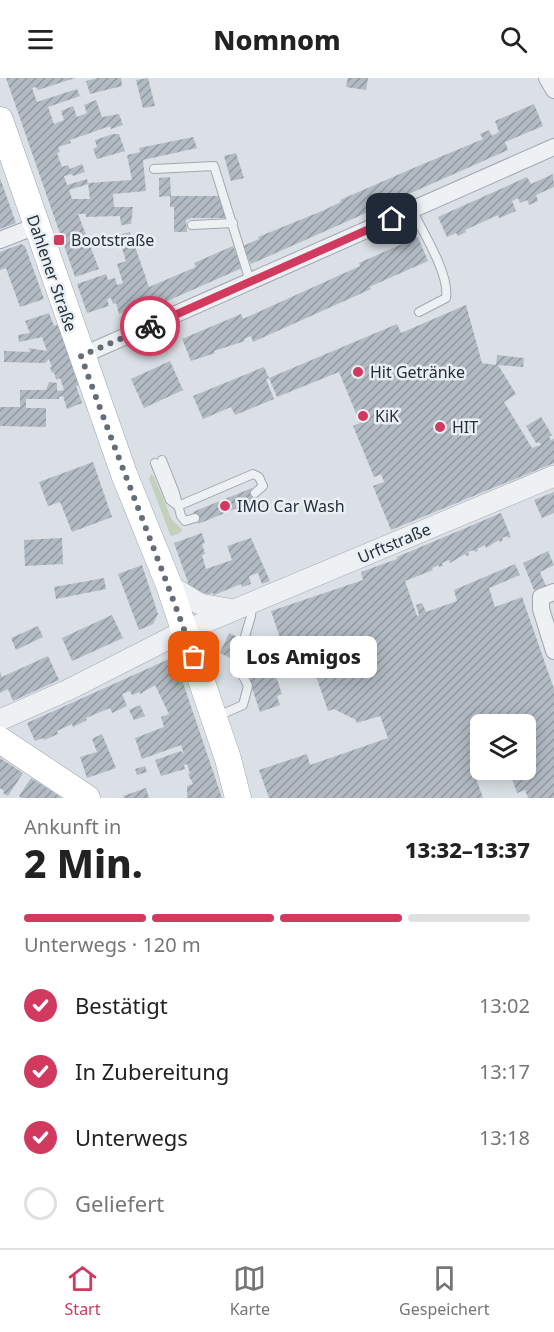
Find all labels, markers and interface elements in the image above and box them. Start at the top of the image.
text: Nomnom [213,21,341,58]
icon: menu [24,23,57,56]
icon: search [497,23,530,56]
pin [366,193,417,244]
icon: home [375,202,408,235]
street label: Dahlener Straße [22,212,82,334]
place label: Bootstraße [71,229,154,251]
marker: Bootstraße [52,233,66,247]
courier [120,296,180,356]
icon: bike [134,310,167,343]
place label: Hit Getränke [370,361,465,383]
marker: Hit Getränke [351,365,365,379]
place label: KiK [375,405,399,427]
marker: KiK [356,409,370,423]
place label: HIT [452,416,478,438]
marker: HIT [433,420,447,434]
place label: IMO Car Wash [237,495,345,517]
marker: IMO Car Wash [218,499,232,513]
street label: Urftstraße [354,518,434,568]
pin [168,631,219,682]
callout: Los Amigos [230,636,377,678]
icon: bag [177,640,210,673]
text: Los Amigos [246,643,361,670]
map controls [470,714,536,780]
button: layers [470,714,536,780]
text: Ankunft in [24,813,121,840]
text: 13:32–13:37 [405,834,530,864]
text: 2 Min. [24,836,143,889]
text: Unterwegs · 120 m [24,931,201,958]
icon: check [24,989,57,1022]
text: Bestätigt [75,990,168,1020]
text: 13:02 [479,992,530,1019]
icon: check [24,1055,57,1088]
text: In Zubereitung [75,1056,229,1086]
text: 13:17 [479,1058,530,1085]
icon: check [24,1121,57,1154]
text: Unterwegs [75,1122,188,1152]
text: 13:18 [479,1124,530,1151]
text: Geliefert [75,1188,164,1218]
tab: Start [65,1262,101,1320]
tab: Karte [230,1262,270,1320]
tab: Gespeichert [399,1262,489,1320]

